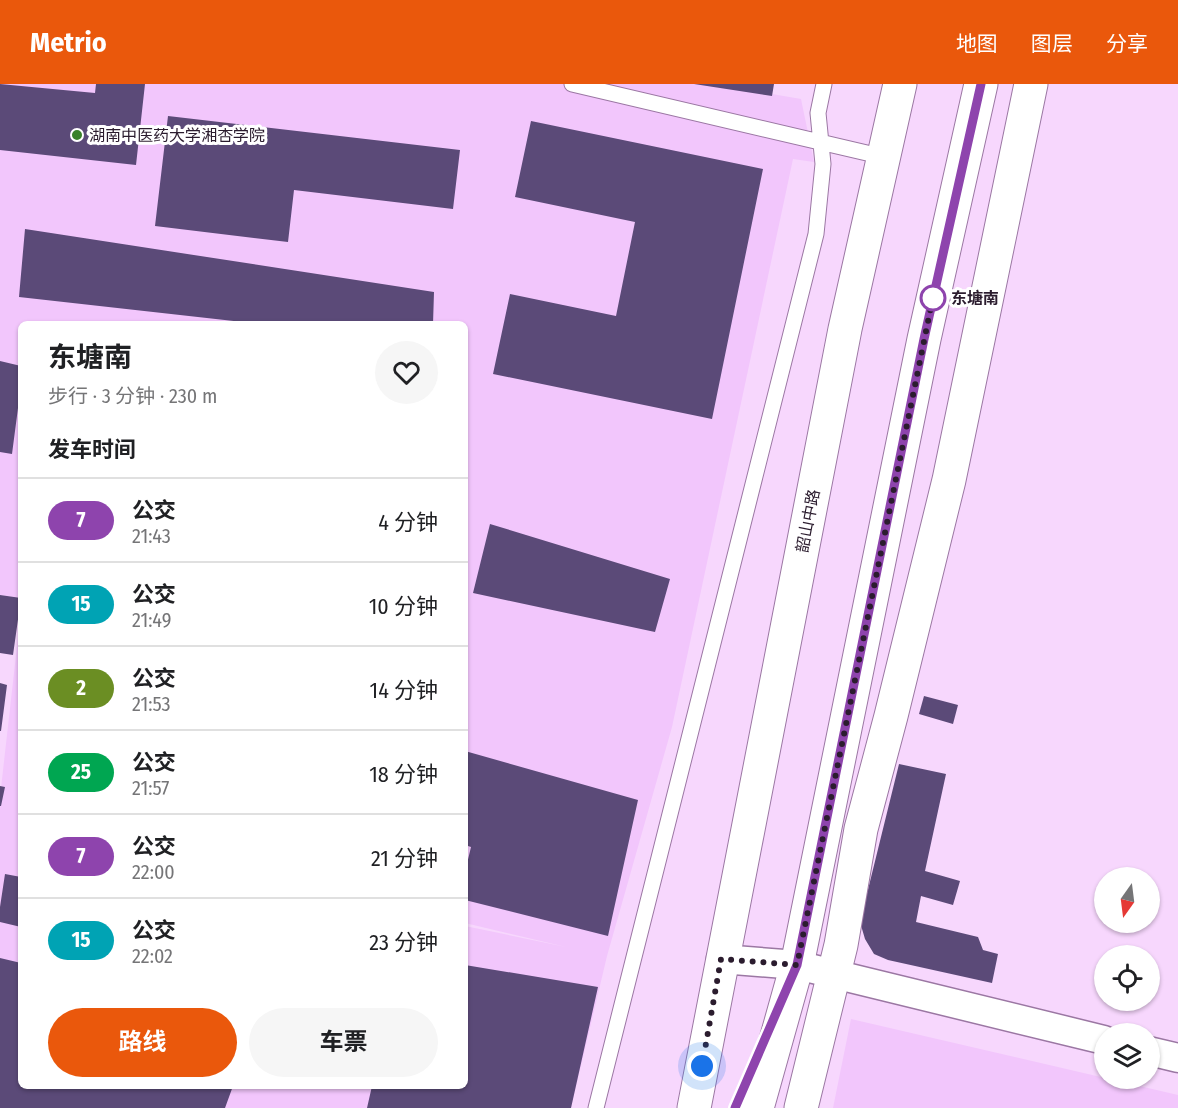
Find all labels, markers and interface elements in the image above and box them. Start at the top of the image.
text: Metrio [30,26,107,59]
text: 地图 [956,31,998,57]
text: 图层 [1031,31,1073,57]
text: 分享 [1106,31,1148,57]
place label: 湖南中医药大学湘杏学院 [89,126,265,145]
marker: 湖南中医药大学湘杏学院 [70,128,84,142]
marker: 东塘南 [920,285,946,311]
place label: 东塘南 [951,289,999,308]
text: 东塘南 [48,341,132,374]
button: heart [375,341,438,404]
text: 步行 · 3 分钟 · 230 m [48,384,217,408]
text: 发车时间 [48,436,136,463]
street label: 韶山中路 [793,488,823,554]
text: 公交 [132,497,176,524]
text: 7 [77,507,85,533]
text: 4 分钟 [378,509,438,536]
text: 21:43 [132,524,171,548]
text: 公交 [132,581,176,608]
text: 15 [71,591,91,617]
text: 10 分钟 [369,593,438,620]
text: 21:49 [132,608,171,632]
text: 公交 [132,665,176,692]
text: 2 [76,675,86,701]
text: 14 分钟 [370,677,438,704]
text: 21:53 [132,692,171,716]
text: 公交 [132,749,176,776]
text: 25 [71,759,91,785]
text: 18 分钟 [369,761,438,788]
text: 21:57 [132,776,169,800]
text: 公交 [132,833,176,860]
text: 7 [77,843,85,869]
text: 21 分钟 [371,845,438,872]
text: 22:00 [132,860,175,884]
north arrow [1094,867,1160,933]
map controls [1094,867,1160,1089]
text: 公交 [132,917,176,944]
text: 15 [71,927,91,953]
text: 23 分钟 [369,929,438,956]
text: 22:02 [132,944,173,968]
button: locate [1094,945,1160,1011]
button: 路线 [48,1008,237,1077]
button: 车票 [249,1008,438,1077]
button: layers [1094,1023,1160,1089]
your location [687,1051,717,1081]

